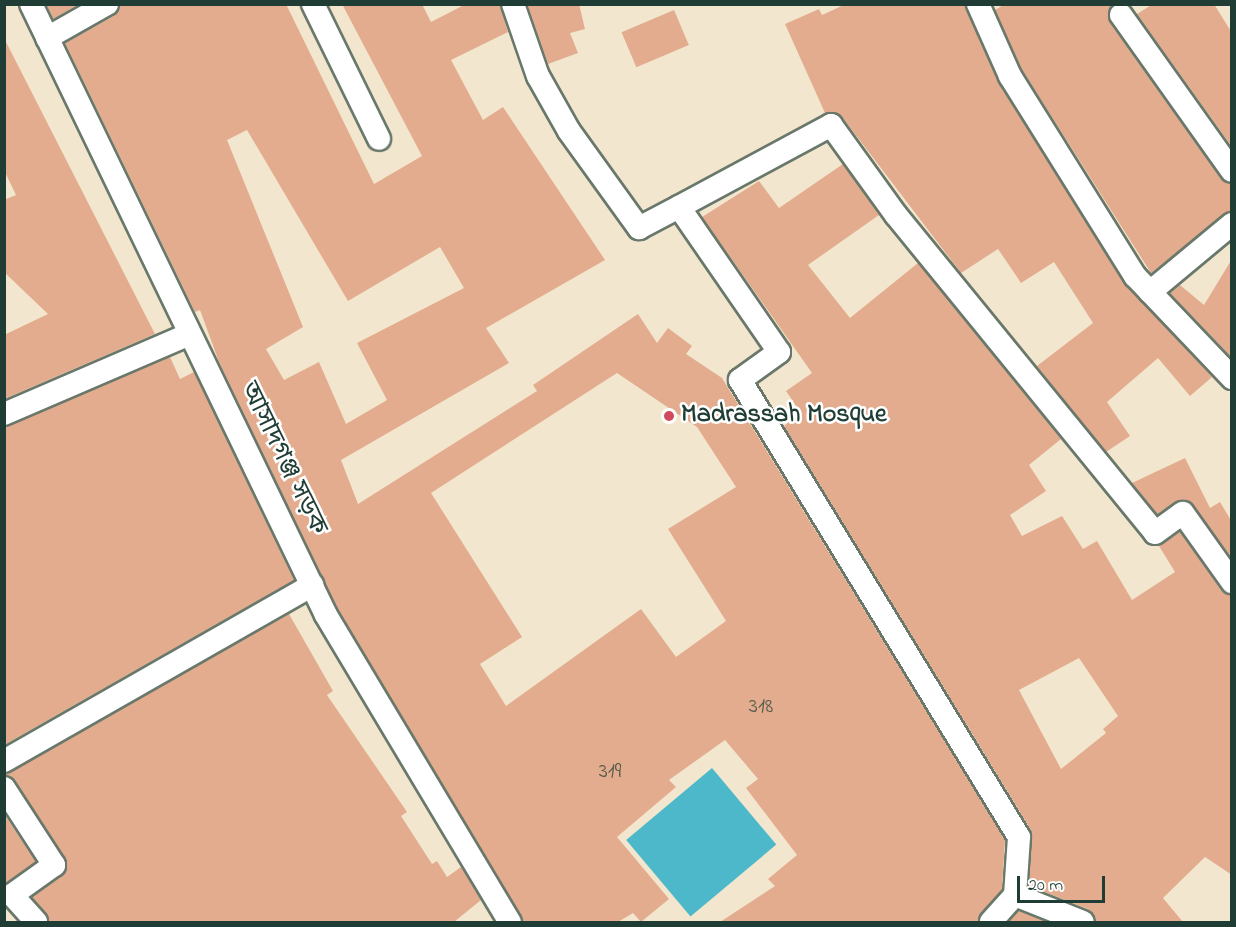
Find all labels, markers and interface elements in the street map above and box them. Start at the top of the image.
street label: আসাদগঞ্জ সড়ক [231,377,333,541]
place label: Madrassah Mosque [681,400,887,432]
marker: Madrassah Mosque [662,409,676,423]
house number: 318 [749,695,773,721]
house number: 319 [599,760,621,786]
scale bar [1020,864,1108,902]
text: 20 m [1028,873,1063,899]

